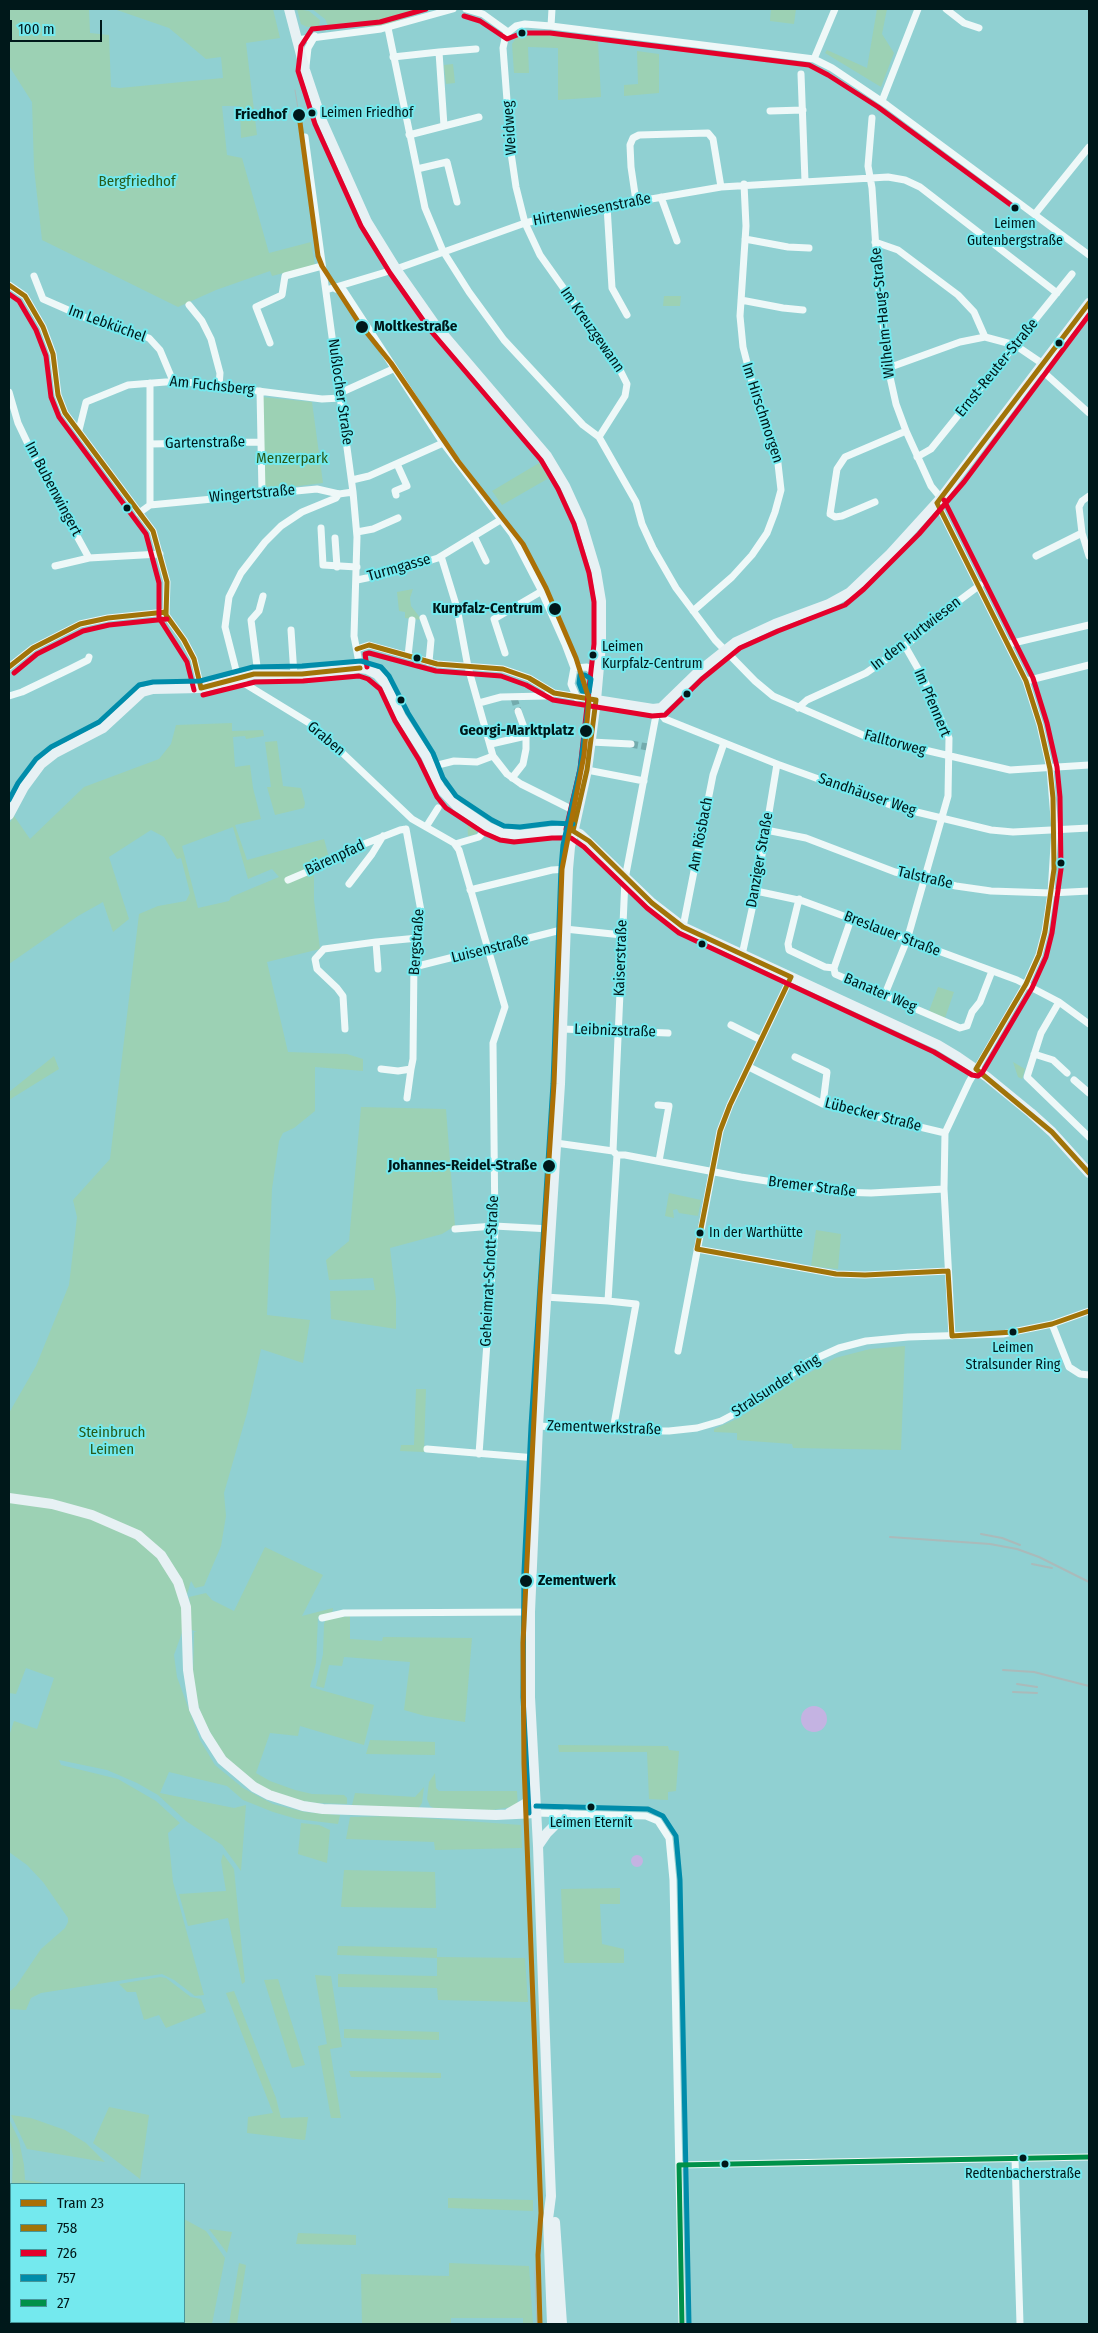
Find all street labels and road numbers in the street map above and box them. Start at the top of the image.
street label: Weidweg [499,100,521,156]
street label: Hirtenwiesenstraße [532,190,652,230]
street label: Wilhelm-Haug-Straße [867,247,899,379]
street label: Im Kreuzgewann [556,284,628,376]
street label: Im Lebküchel [66,302,148,346]
street label: Ernst-Reuter-Straße [952,315,1042,421]
street label: Nußlocher Straße [324,338,356,446]
street label: Im Hirschmorgen [737,361,787,465]
street label: Am Fuchsberg [169,373,255,399]
street label: Gartenstraße [165,433,245,453]
street label: Im Bubenwingert [21,439,85,539]
street label: Wingertstraße [208,481,296,507]
street label: Turmgasse [365,550,433,586]
street label: In den Furtwiesen [868,593,964,675]
street label: Im Pfennert [910,666,954,740]
street label: Graben [303,718,349,760]
street label: Falltorweg [862,726,928,760]
street label: Sandhäuser Weg [816,770,918,820]
street label: Am Rösbach [685,796,717,872]
street label: Danziger Straße [743,811,777,909]
street label: Bärenpfad [302,836,368,880]
street label: Talstraße [896,863,954,893]
street label: Breslauer Straße [841,907,943,961]
street label: Bergstraße [406,908,428,976]
street label: Kaiserstraße [611,919,631,997]
street label: Luisenstraße [450,931,530,967]
street label: Banater Weg [841,970,919,1016]
street label: Leibnizstraße [574,1021,656,1041]
street label: Lübecker Straße [823,1094,923,1136]
street label: Bremer Straße [767,1173,857,1201]
street label: Geheimrat-Schott-Straße [477,1195,503,1347]
street label: Stralsunder Ring [729,1351,823,1421]
street label: Zementwerkstraße [547,1417,661,1439]

